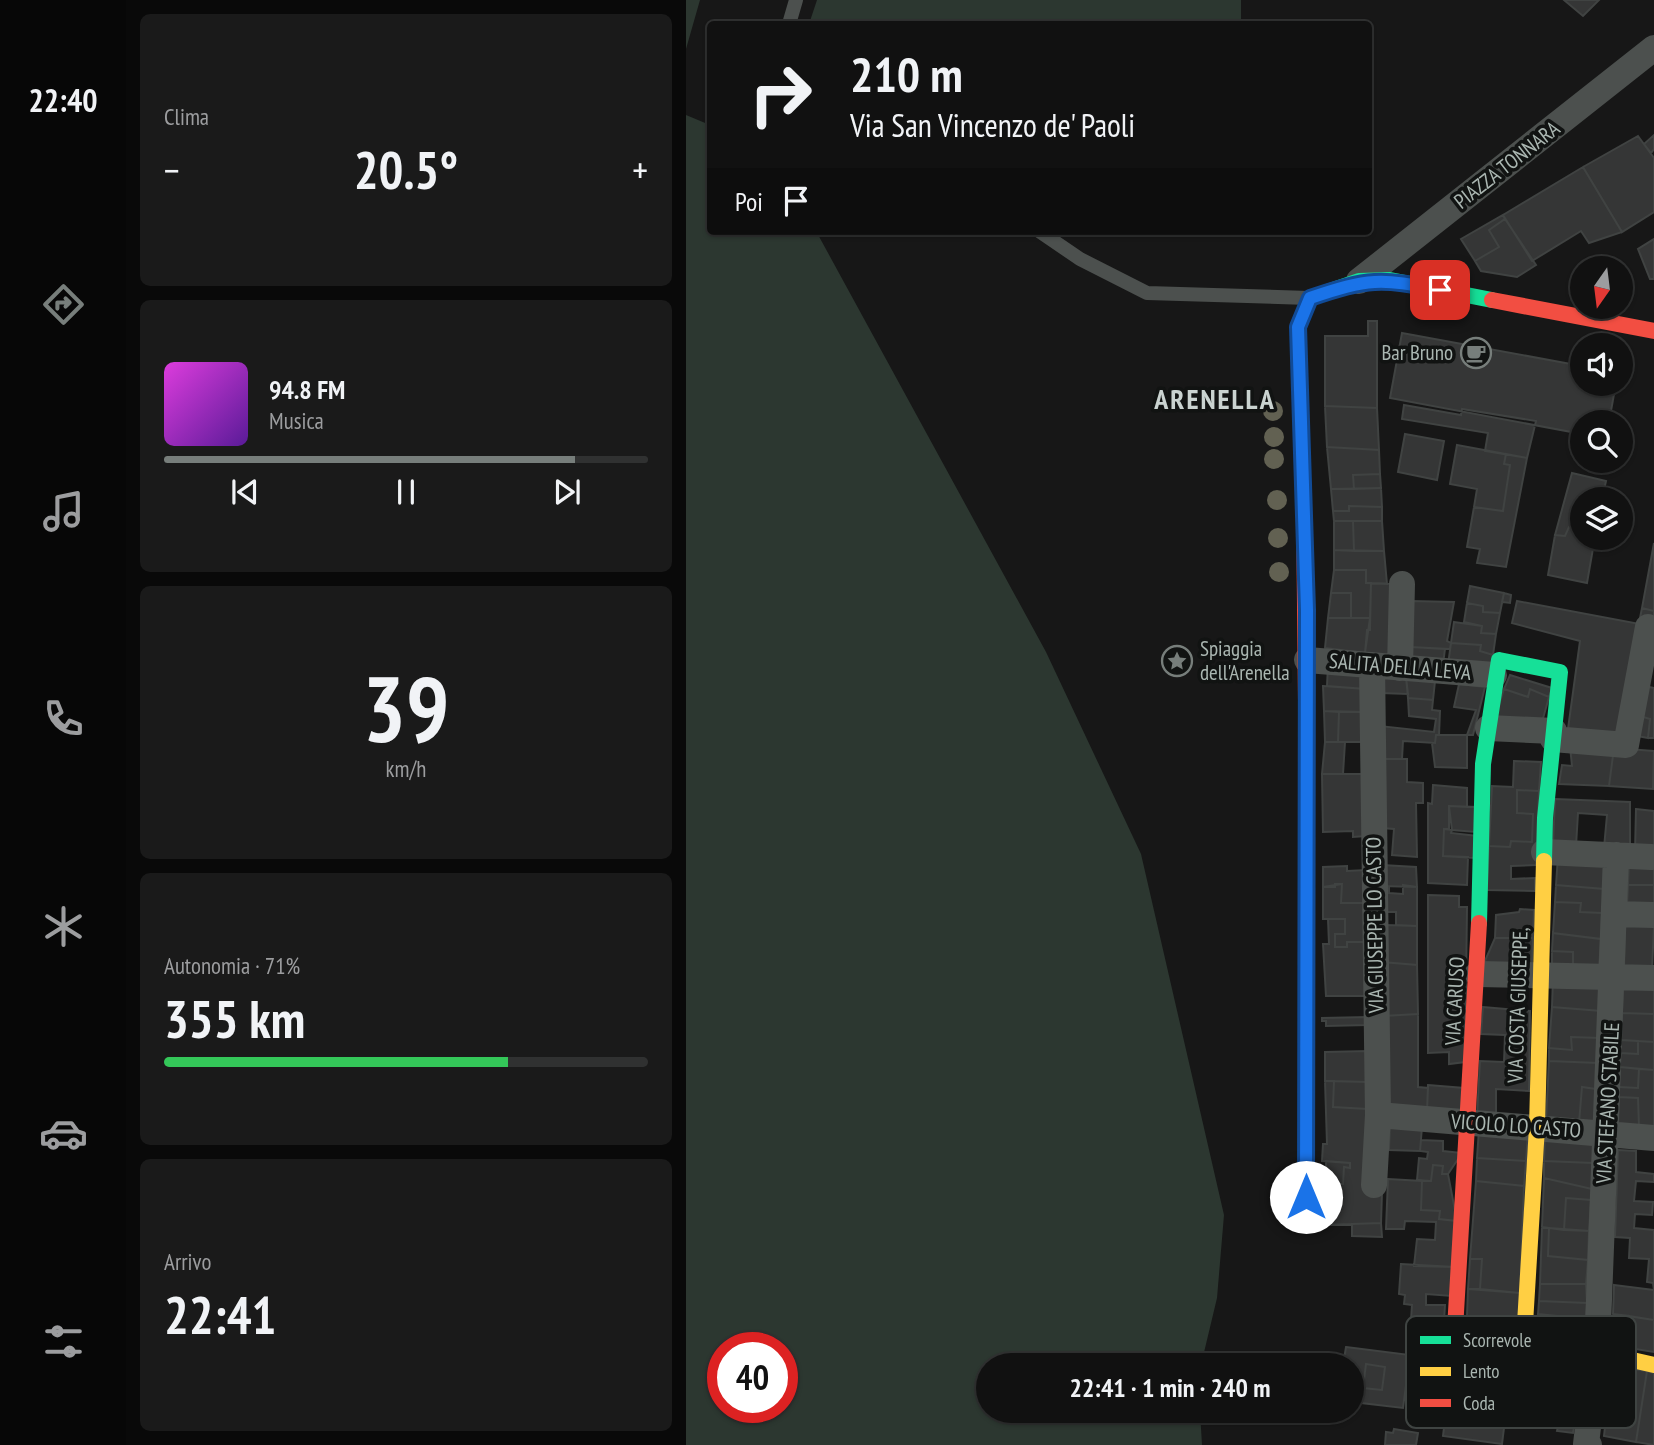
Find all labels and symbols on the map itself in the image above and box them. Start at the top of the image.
street label: PIAZZA TONNARA [1448,115,1565,214]
north arrow [1570,256,1633,318]
pin [1410,260,1470,320]
cafe icon: Bar Bruno [1459,336,1493,370]
place label: Bar Bruno [1381,339,1453,366]
district label: ARENELLA [1153,380,1276,417]
place label: Spiaggia dell'Arenella [1200,635,1290,686]
place icon: Spiaggia dell'Arenella [1160,644,1194,678]
street label: SALITA DELLA LEVA [1328,647,1472,686]
street label: VIA GIUSEPPE LO CASTO [1359,837,1390,1014]
street label: VIA COSTA GIUSEPPE, [1501,927,1534,1084]
street label: VIA CARUSO [1439,956,1470,1047]
street label: VIA STEFANO STABILE [1590,1022,1625,1185]
street label: VICOLO LO CASTO [1449,1107,1582,1144]
position arrow [1269,1160,1343,1234]
legend [1406,1316,1636,1428]
text: Scorrevole [1463,1328,1532,1352]
speed limit sign: 40 [707,1332,798,1423]
text: Lento [1463,1359,1500,1383]
text: Coda [1463,1391,1495,1415]

